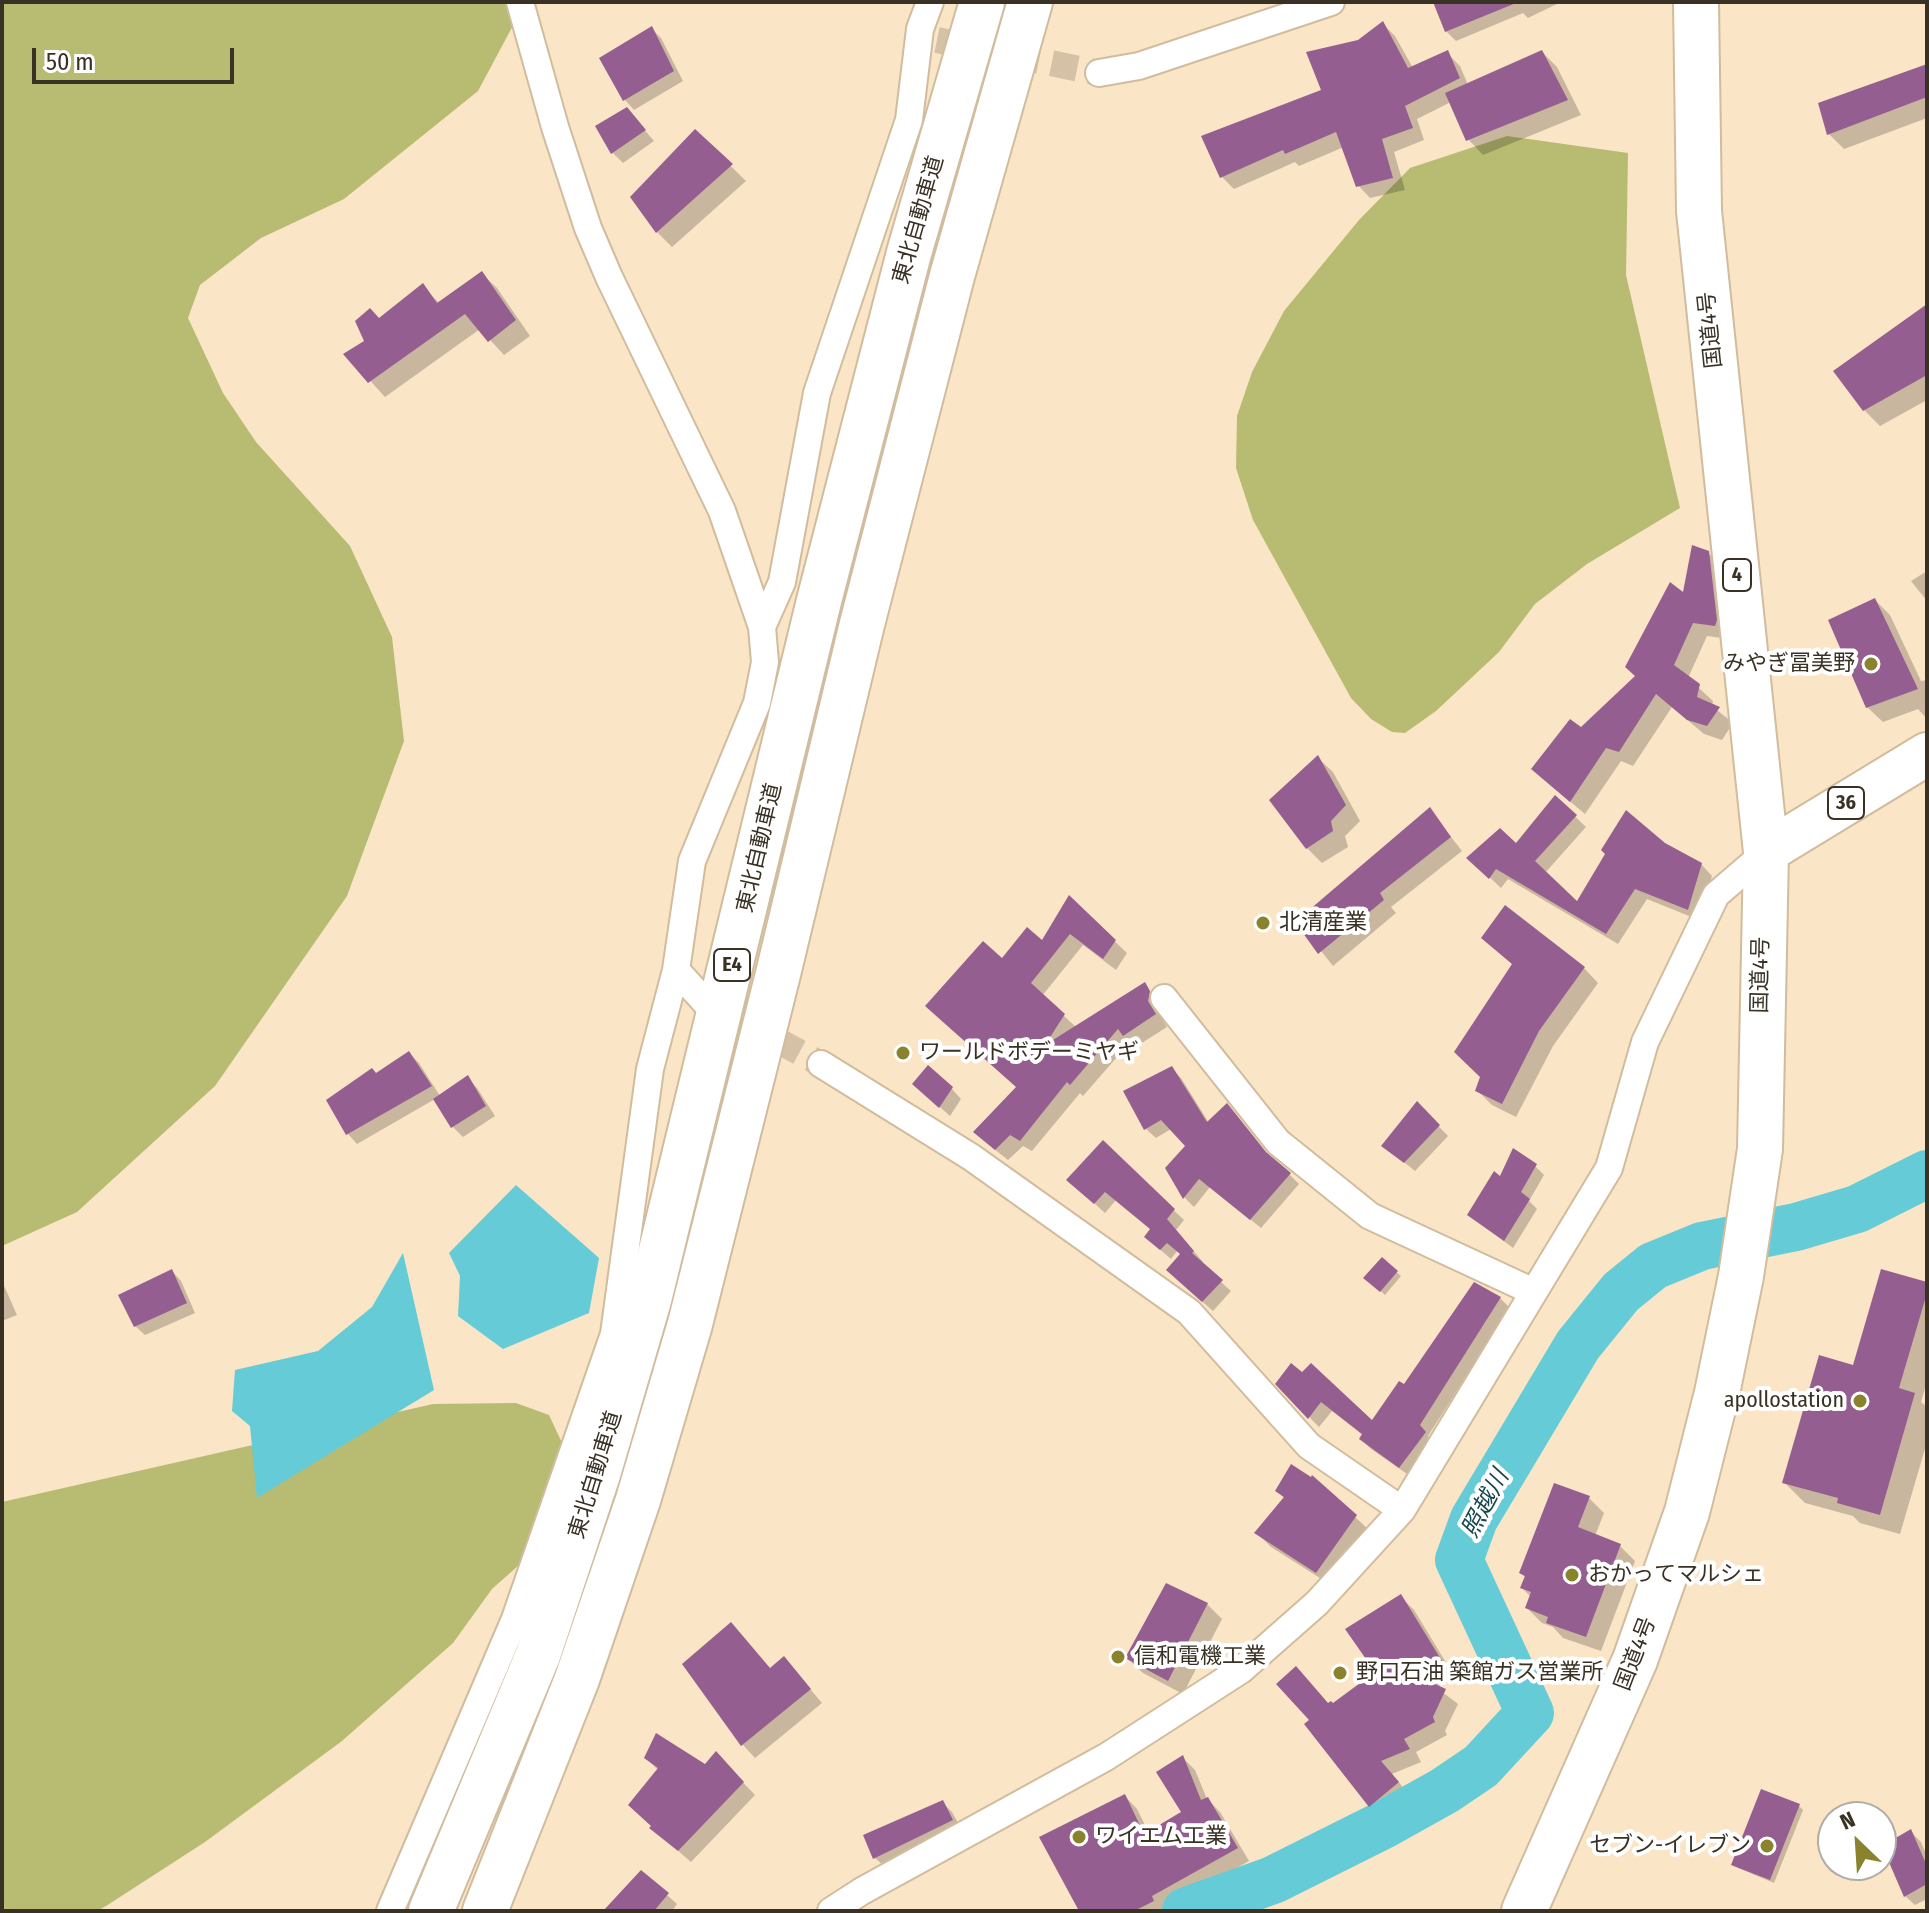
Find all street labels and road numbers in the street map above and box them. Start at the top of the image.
street label: 東北自動車道 [888,153,950,287]
street label: 国道4号 [1694,291,1728,369]
road number: 4 [1723,559,1751,591]
street label: 東北自動車道 [732,781,788,915]
road number: 36 [1828,787,1864,819]
street label: 国道4号 [1747,936,1775,1014]
road number: E4 [714,949,750,981]
street label: 東北自動車道 [564,1408,628,1542]
street label: 国道4号 [1610,1613,1662,1695]

